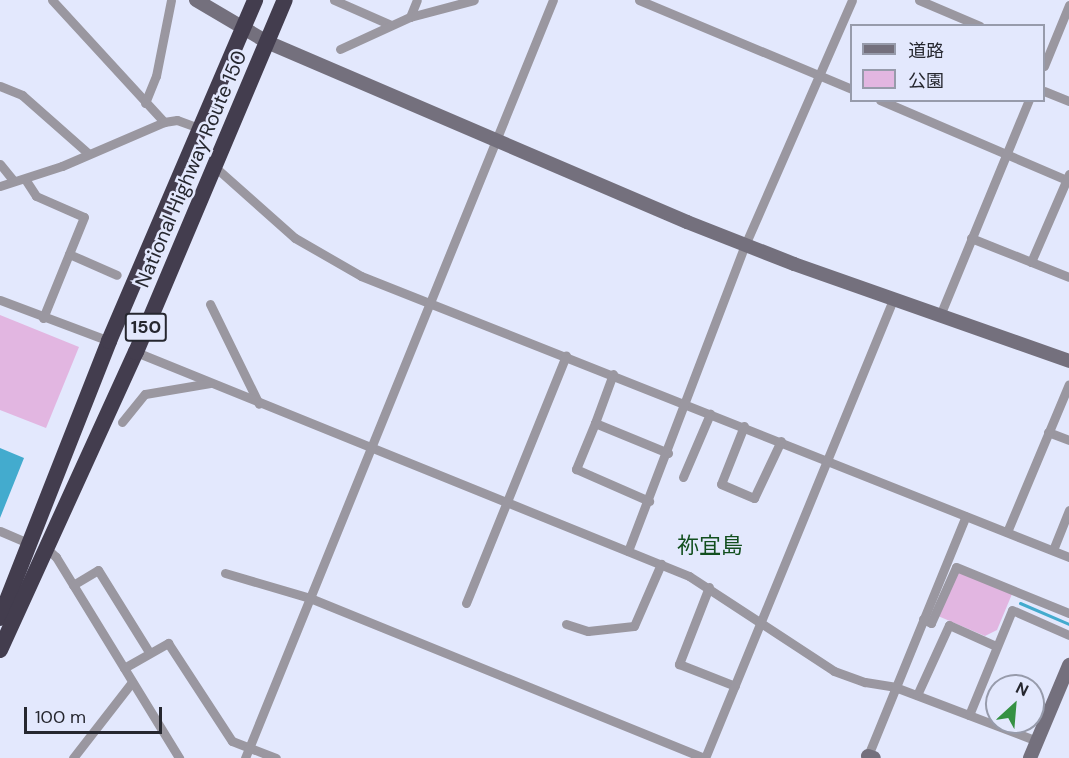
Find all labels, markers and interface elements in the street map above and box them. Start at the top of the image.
legend [850,24,1045,102]
text: 道路 [908,39,944,63]
street label: National Highway Route 150 [130,47,252,291]
text: 公園 [908,69,944,93]
road number: 150 [124,312,168,342]
district label: 祢宜島 [677,533,743,559]
north arrow [985,674,1045,734]
text: N [1012,677,1032,701]
scale bar [27,695,165,733]
text: 100 m [35,705,86,729]

